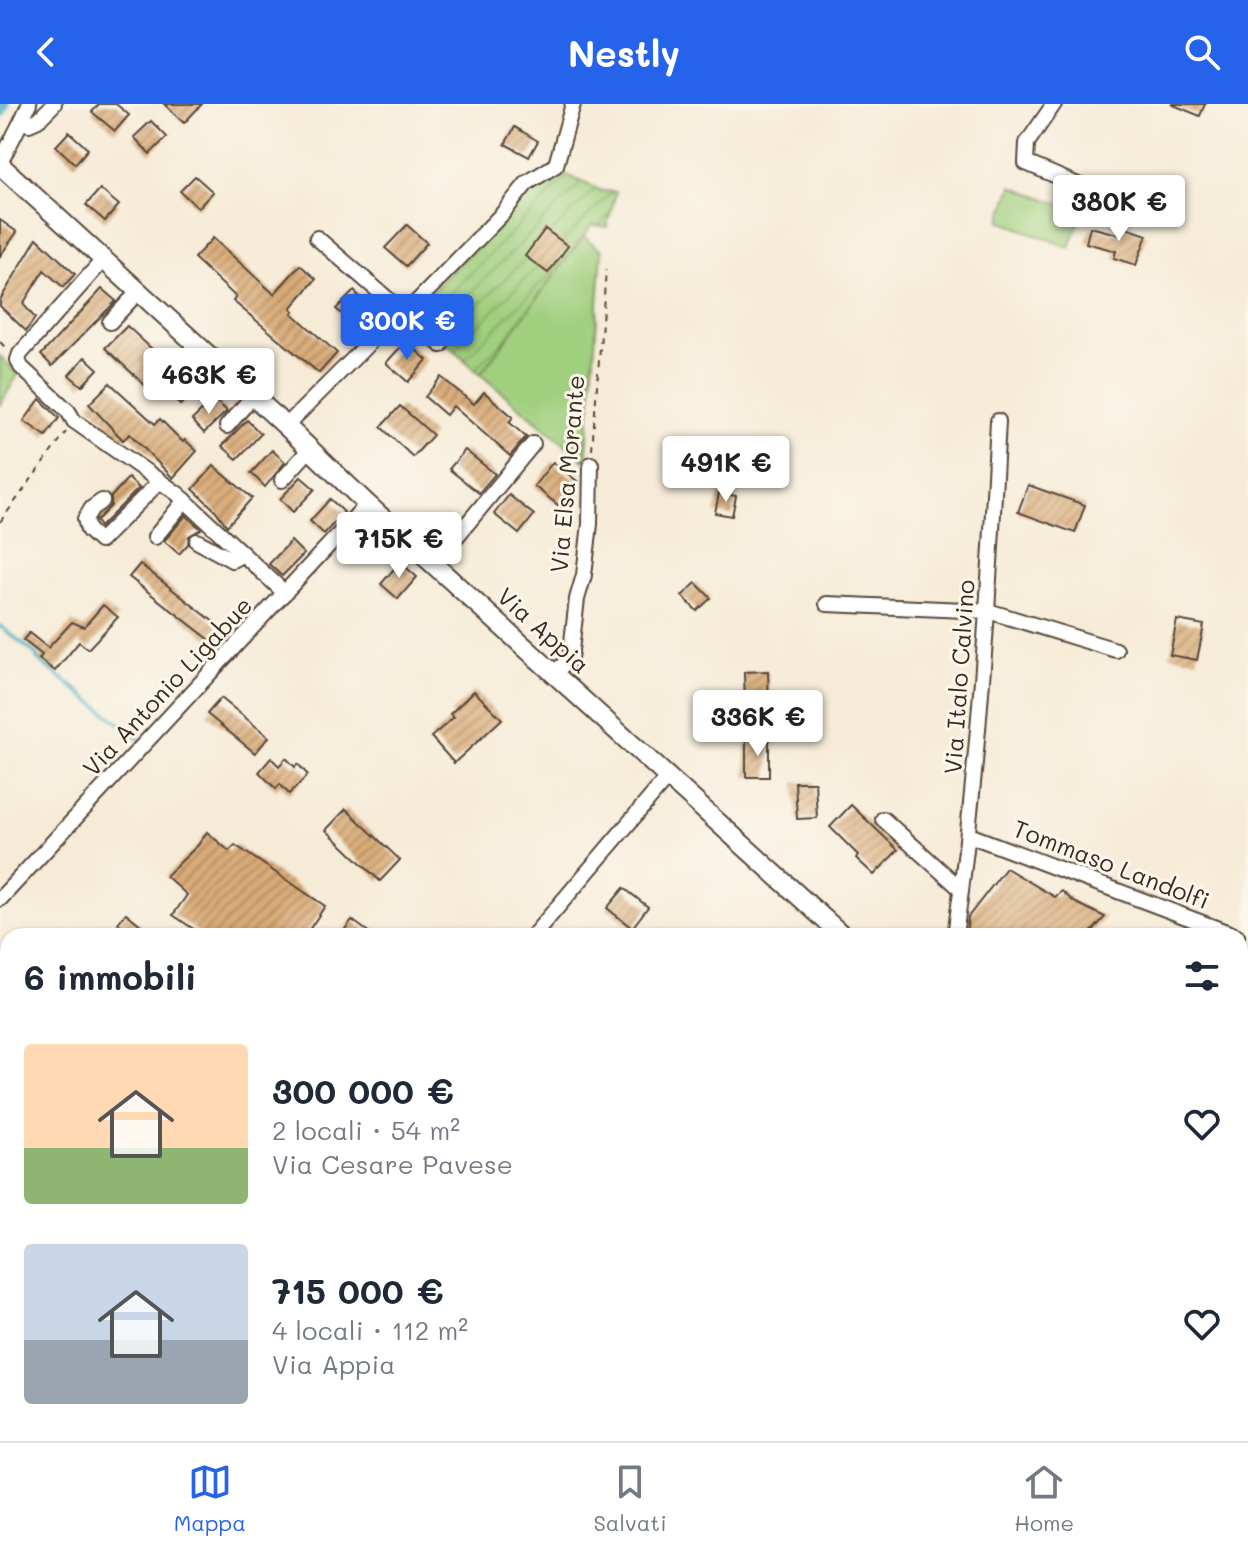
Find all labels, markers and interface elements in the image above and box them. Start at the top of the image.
text: Nestly [568,29,680,76]
icon: back [24,30,68,74]
icon: search [1180,30,1224,74]
pin: 380K € [1054,175,1184,243]
text: 380K € [1071,184,1167,218]
pin: 300K € [342,294,472,362]
text: 300K € [359,303,455,337]
pin: 463K € [144,348,274,416]
text: 463K € [161,357,257,391]
street label: Via Elsa Morante [542,374,591,574]
pin: 491K € [661,436,791,504]
text: 491K € [680,445,772,479]
pin: 715K € [334,512,464,580]
text: 715K € [355,521,443,555]
street label: Via Italo Calvino [936,579,981,775]
street label: Via Appia [491,580,597,680]
street label: Via Antonio Ligabue [76,590,258,782]
pin: 336K € [693,690,823,758]
text: 336K € [711,699,805,733]
street label: Tommaso Landolfi [1009,812,1214,915]
text: 6 immobili [24,954,197,999]
icon: filters [1180,954,1224,998]
text: 300 000 € [272,1068,454,1113]
icon: home [88,1076,184,1172]
icon: heart [1180,1102,1224,1146]
text: 2 locali · 54 m² [272,1113,460,1147]
text: Via Cesare Pavese [272,1147,513,1181]
text: 715 000 € [272,1268,444,1313]
icon: home [88,1276,184,1372]
icon: heart [1180,1302,1224,1346]
text: 4 locali · 112 m² [272,1313,468,1347]
text: Via Appia [272,1347,395,1381]
tab: Mappa [174,1460,246,1537]
tab: Salvati [593,1460,667,1537]
tab: Home [1014,1460,1074,1537]

